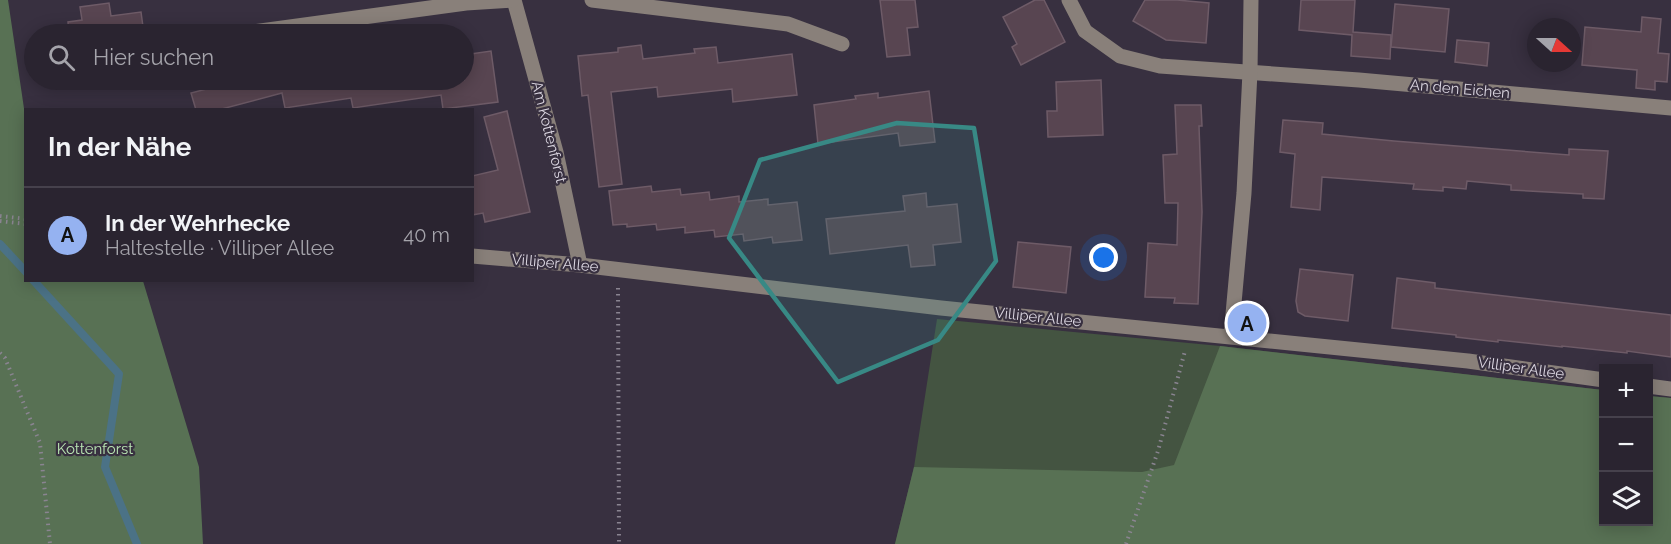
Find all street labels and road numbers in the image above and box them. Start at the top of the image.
street label: An den Eichen [1409,76,1511,102]
street label: Am Kottenforst [528,79,570,185]
street label: Villiper Allee [511,250,599,276]
street label: Villiper Allee [994,303,1082,331]
street label: Villiper Allee [1477,353,1566,383]

